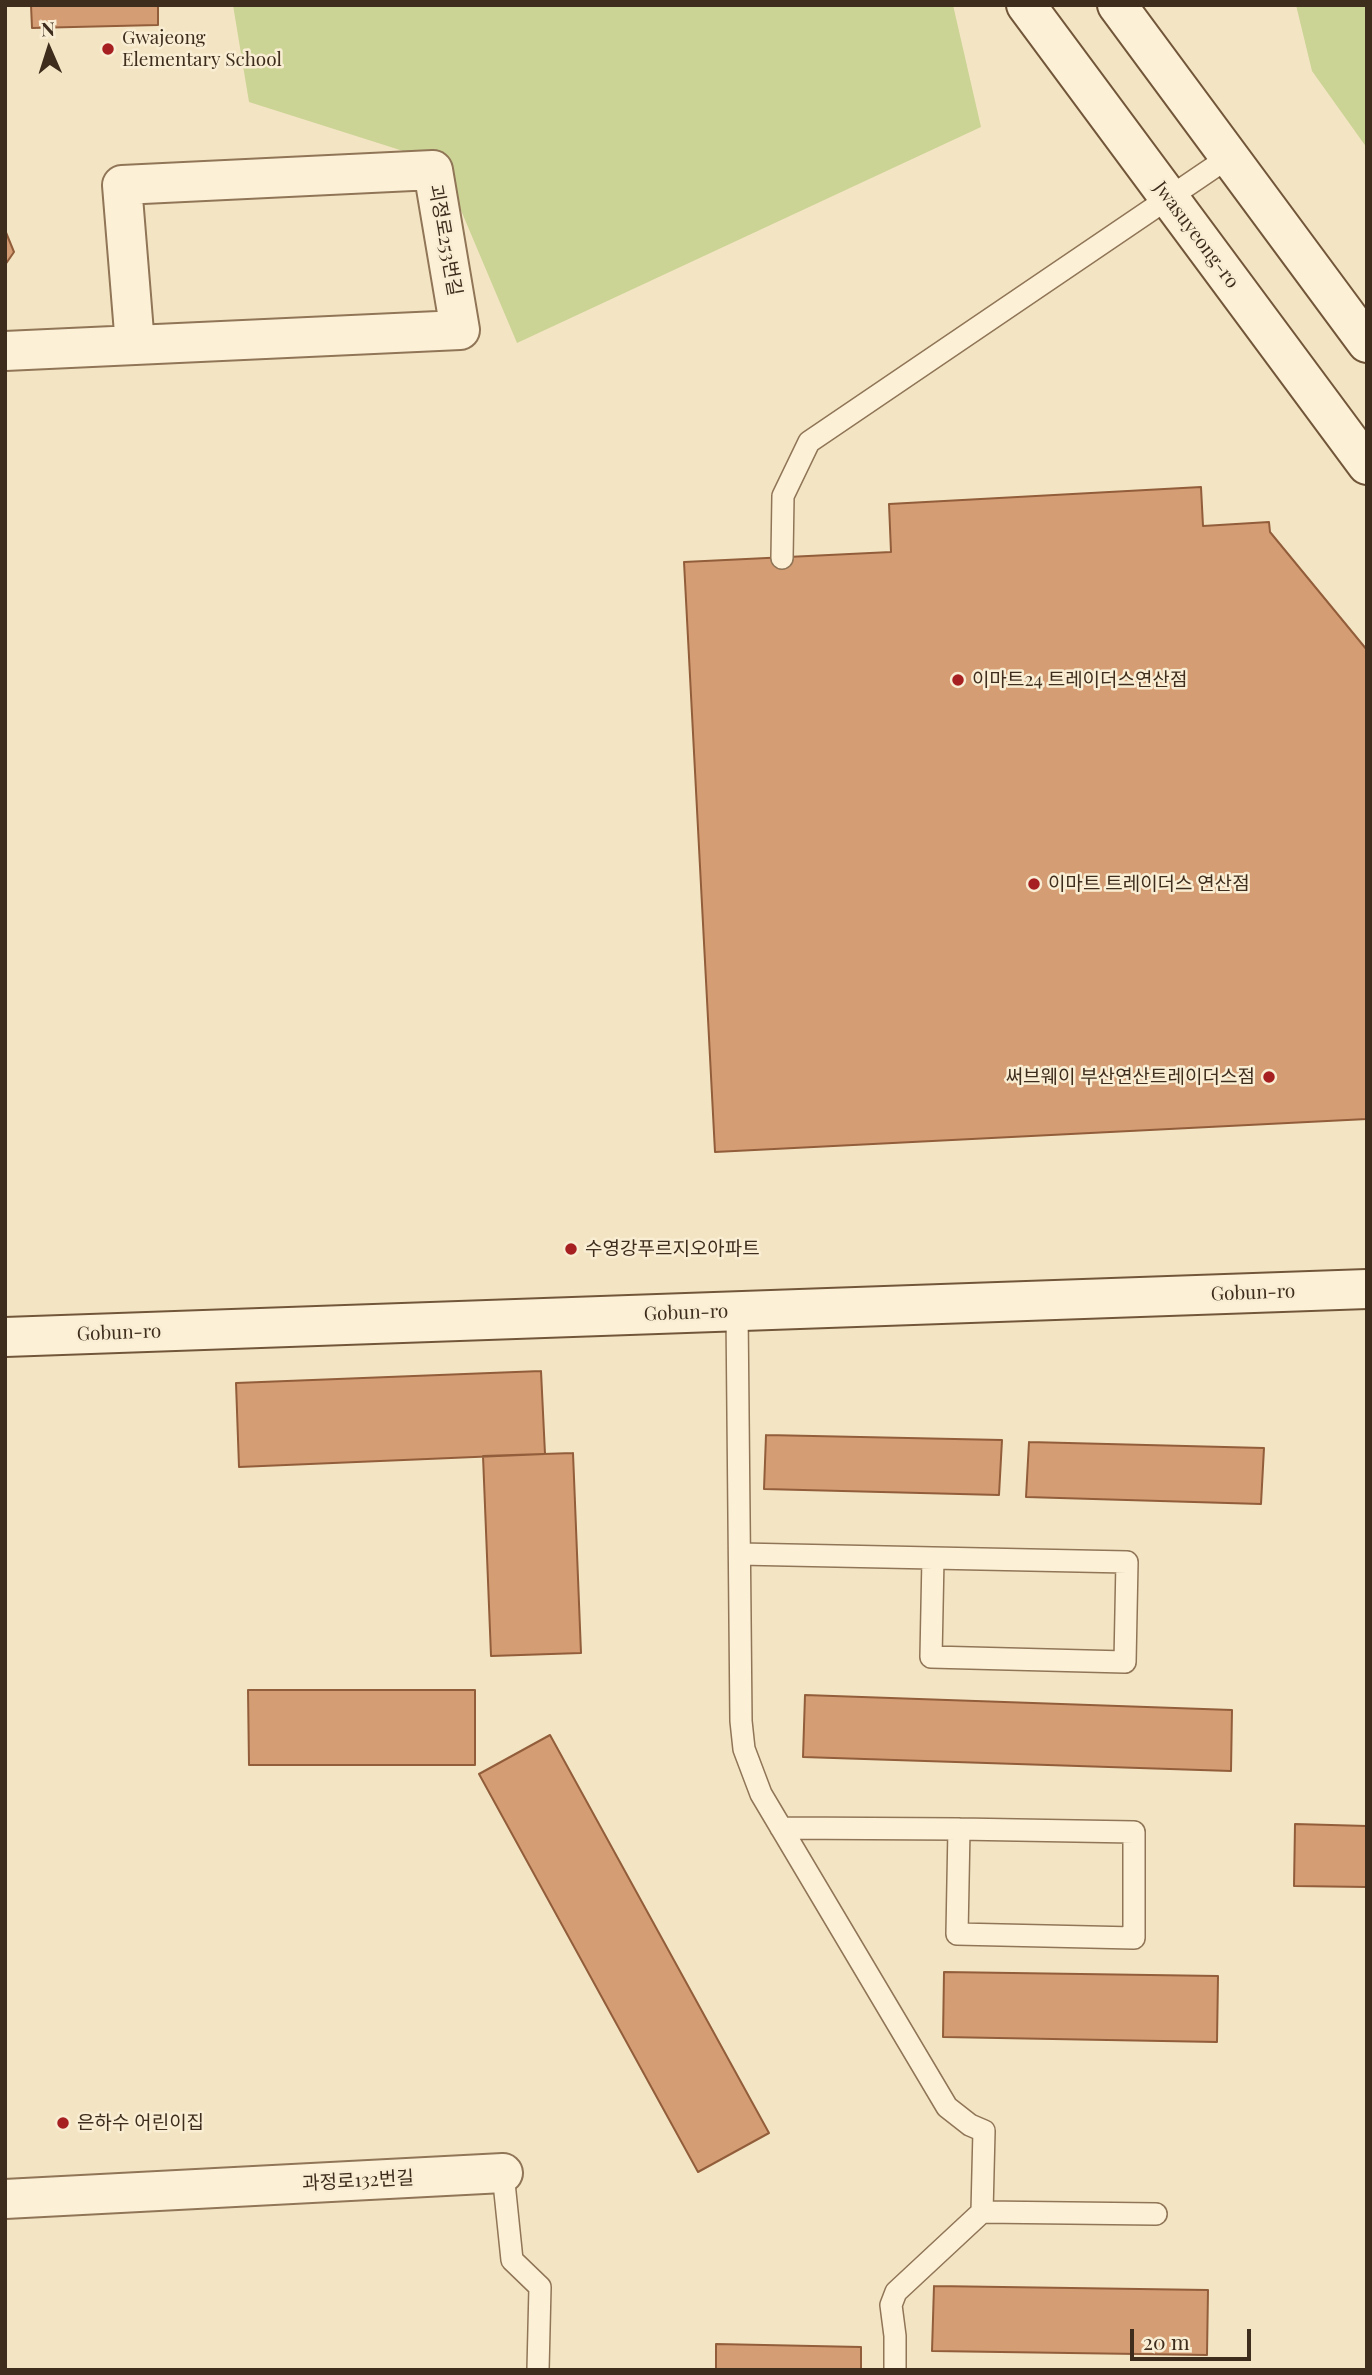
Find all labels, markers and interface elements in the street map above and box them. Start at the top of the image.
north arrow [14,14,84,84]
text: N [40,15,55,41]
place label: Gwajeong Elementary School [122,27,282,71]
marker: Gwajeong Elementary School [100,41,116,57]
street label: Jwasuyeong-ro [1148,177,1244,293]
street label: 괴정로253번길 [424,182,466,298]
place label: 이마트24 트레이더스연산점 [972,669,1187,691]
marker: 이마트24 트레이더스연산점 [950,672,966,688]
place label: 이마트 트레이더스 연산점 [1048,873,1250,895]
marker: 이마트 트레이더스 연산점 [1026,876,1042,892]
place label: 써브웨이 부산연산트레이더스점 [1006,1066,1255,1088]
marker: 써브웨이 부산연산트레이더스점 [1261,1069,1277,1085]
place label: 수영강푸르지오아파트 [585,1238,760,1260]
marker: 수영강푸르지오아파트 [563,1241,579,1257]
street label: Gobun-ro [1210,1280,1296,1306]
street label: Gobun-ro [643,1300,729,1326]
street label: Gobun-ro [76,1320,162,1346]
place label: 은하수 어린이집 [77,2112,204,2134]
marker: 은하수 어린이집 [55,2115,71,2131]
street label: 과정로132번길 [302,2167,414,2195]
scale bar [1134,2316,1255,2360]
text: 20 m [1143,2327,1190,2355]

